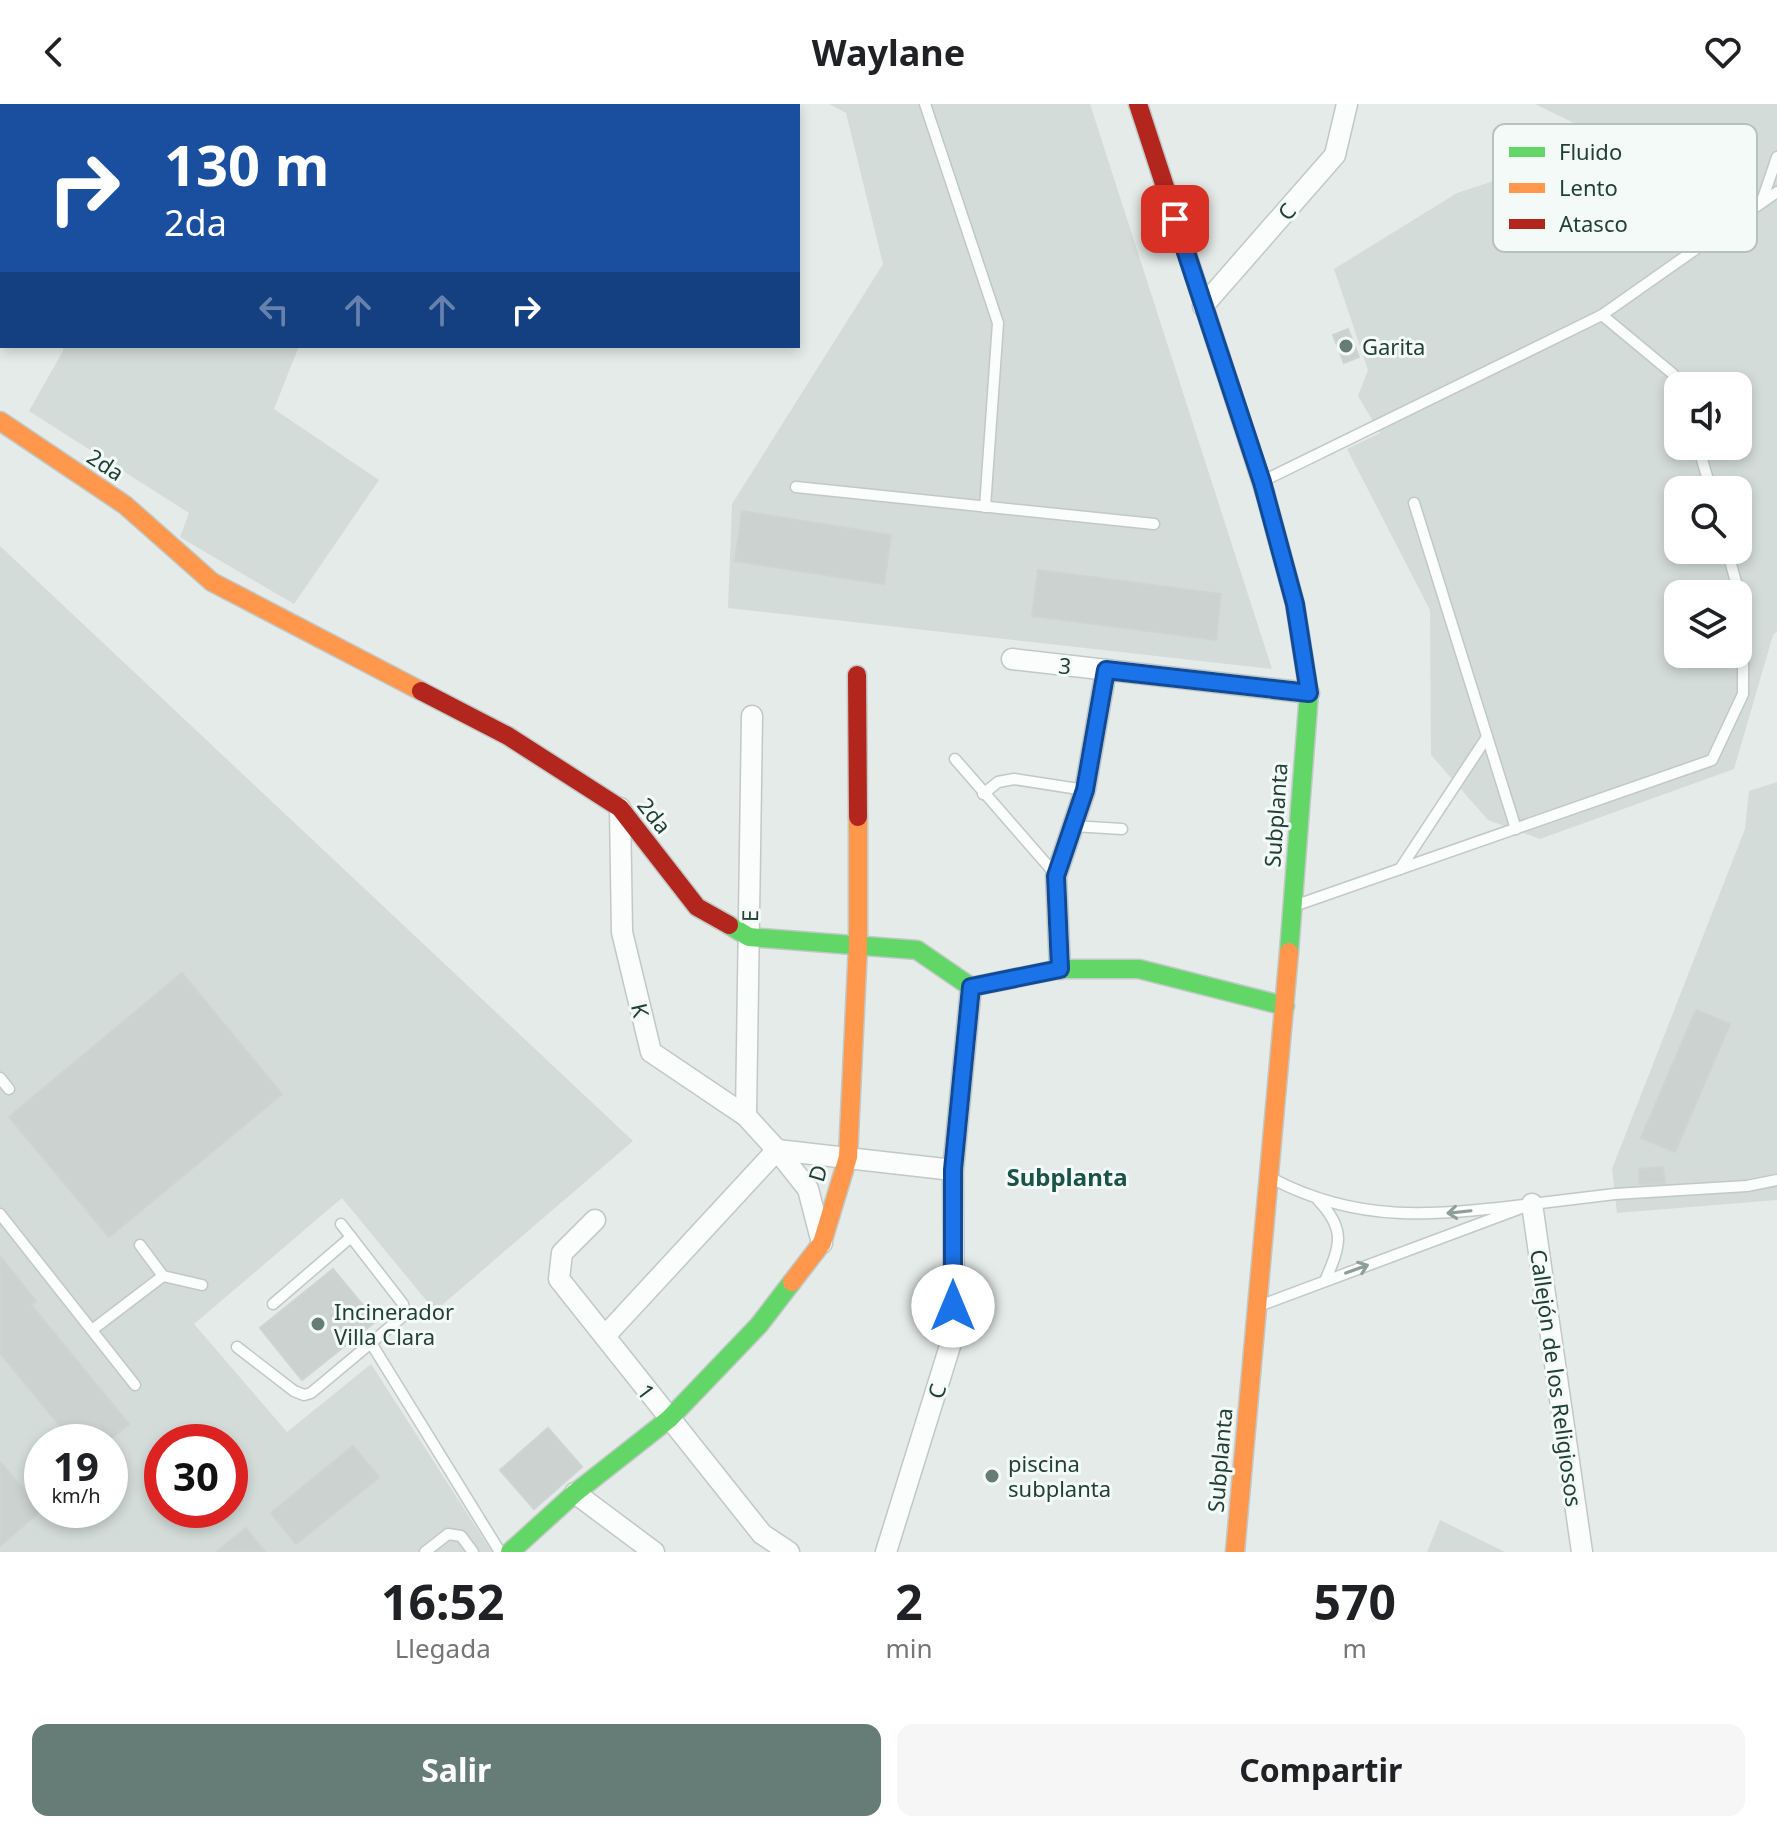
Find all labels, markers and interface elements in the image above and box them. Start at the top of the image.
text: Waylane [812,28,965,77]
icon: back [32,30,76,74]
icon: heart [1701,30,1745,74]
legend [1493,124,1757,252]
text: 130 m [164,126,329,202]
icon: right [32,136,136,240]
text: Fluido [1559,136,1622,166]
text: Lento [1559,172,1618,202]
pin [1141,185,1209,253]
street label: C [1270,196,1302,226]
icon: arrive [1153,197,1197,241]
text: 2da [164,198,227,247]
text: Atasco [1559,208,1628,238]
icon: left [252,288,296,332]
icon: ahead [336,288,380,332]
icon: ahead [420,288,464,332]
icon: right [504,288,548,332]
place label: Garita [1362,331,1425,361]
marker: Garita [1337,337,1355,355]
map controls [1664,372,1752,668]
button: sound [1664,372,1752,460]
street label: 2da [82,441,130,487]
button: search [1664,476,1752,564]
button: layers [1664,580,1752,668]
street label: 3 [1057,649,1073,681]
street label: Subplanta [1256,762,1294,868]
street label: 2da [631,791,679,839]
street label: E [734,910,764,922]
street label: K [625,1000,657,1020]
district label: Subplanta [1006,1160,1128,1193]
street label: D [800,1161,834,1185]
one-way arrow [1446,1205,1473,1220]
street label: Callejón de los Religiosos [1524,1247,1590,1509]
one-way arrow [1344,1261,1369,1275]
position arrow [911,1264,995,1348]
place label: Incinerador Villa Clara [334,1296,454,1351]
marker: Incinerador Villa Clara [309,1315,327,1333]
street label: 1 [631,1377,663,1405]
street label: C [920,1380,952,1402]
street label: Subplanta [1199,1407,1239,1513]
speed limit sign: 30 [144,1424,248,1528]
text: 19 [53,1438,99,1493]
place label: piscina subplanta [1008,1448,1111,1503]
marker: piscina subplanta [983,1467,1001,1485]
text: km/h [51,1482,101,1509]
text: 16:52 [381,1569,504,1634]
text: 2 [895,1569,923,1634]
text: 570 [1314,1569,1396,1634]
text: Llegada [395,1630,491,1666]
text: min [885,1630,933,1666]
text: m [1343,1630,1367,1666]
button: Salir [32,1724,881,1816]
button: Compartir [897,1724,1745,1816]

